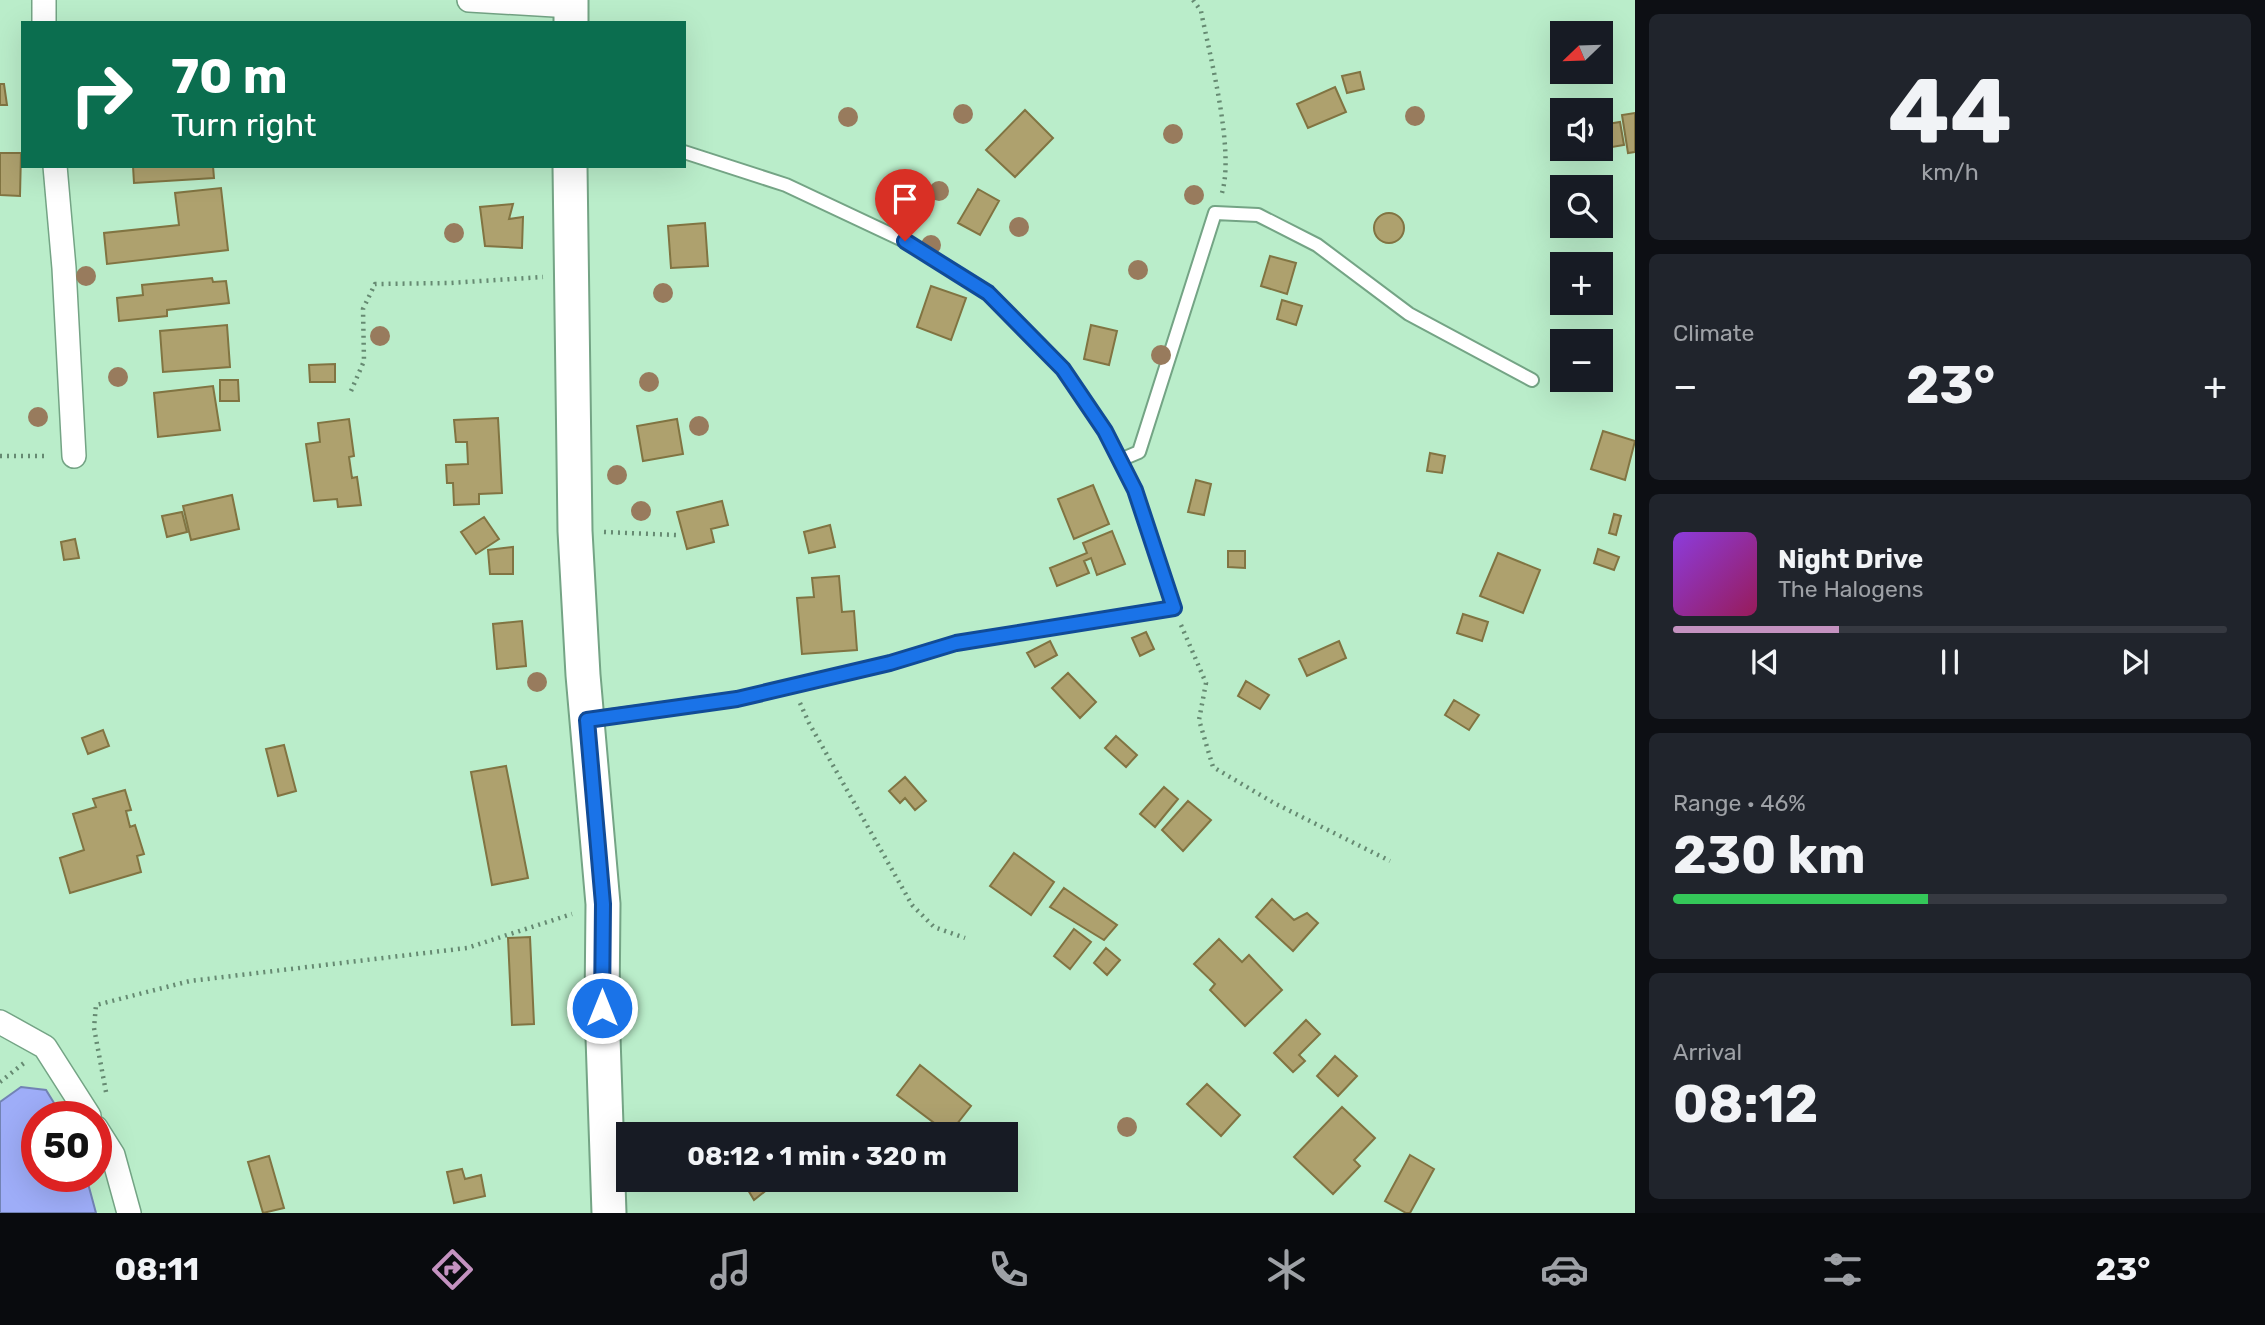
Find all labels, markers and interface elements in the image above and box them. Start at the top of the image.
north arrow [1550,21,1614,84]
map controls [1550,21,1613,392]
text: 70 m [171,47,288,105]
icon: right [56,49,147,140]
text: 44 [1888,58,2012,166]
button: sound [1550,98,1613,161]
text: Turn right [171,106,316,144]
text: km/h [1921,158,1979,186]
pin [875,169,935,241]
button: search [1550,175,1613,238]
icon: arrive [886,180,924,218]
button: + [1550,252,1613,315]
text: Climate [1673,319,1754,347]
button: − [1550,329,1613,392]
text: 23° [1906,354,1995,416]
text: − [1673,363,1698,409]
text: + [2203,363,2227,409]
text: Night Drive [1778,544,1923,575]
text: The Halogens [1778,575,1924,603]
icon: previous [1746,643,1784,681]
icon: pause [1931,643,1969,681]
icon: next [2116,643,2154,681]
text: Range · 46% [1673,789,1806,817]
text: 230 km [1673,824,1866,886]
position arrow [565,971,639,1045]
text: Arrival [1673,1038,1742,1066]
text: 08:12 [1673,1073,1818,1135]
speed limit sign: 50 [21,1101,112,1192]
text: 08:12 · 1 min · 320 m [687,1141,947,1172]
icon: directions [428,1245,477,1294]
icon: music [706,1245,755,1294]
icon: phone [984,1245,1033,1294]
icon: climate [1262,1245,1311,1294]
icon: car [1540,1245,1589,1294]
icon: filters [1818,1245,1867,1294]
text: 08:11 [114,1250,199,1288]
text: 23° [2095,1250,2151,1288]

